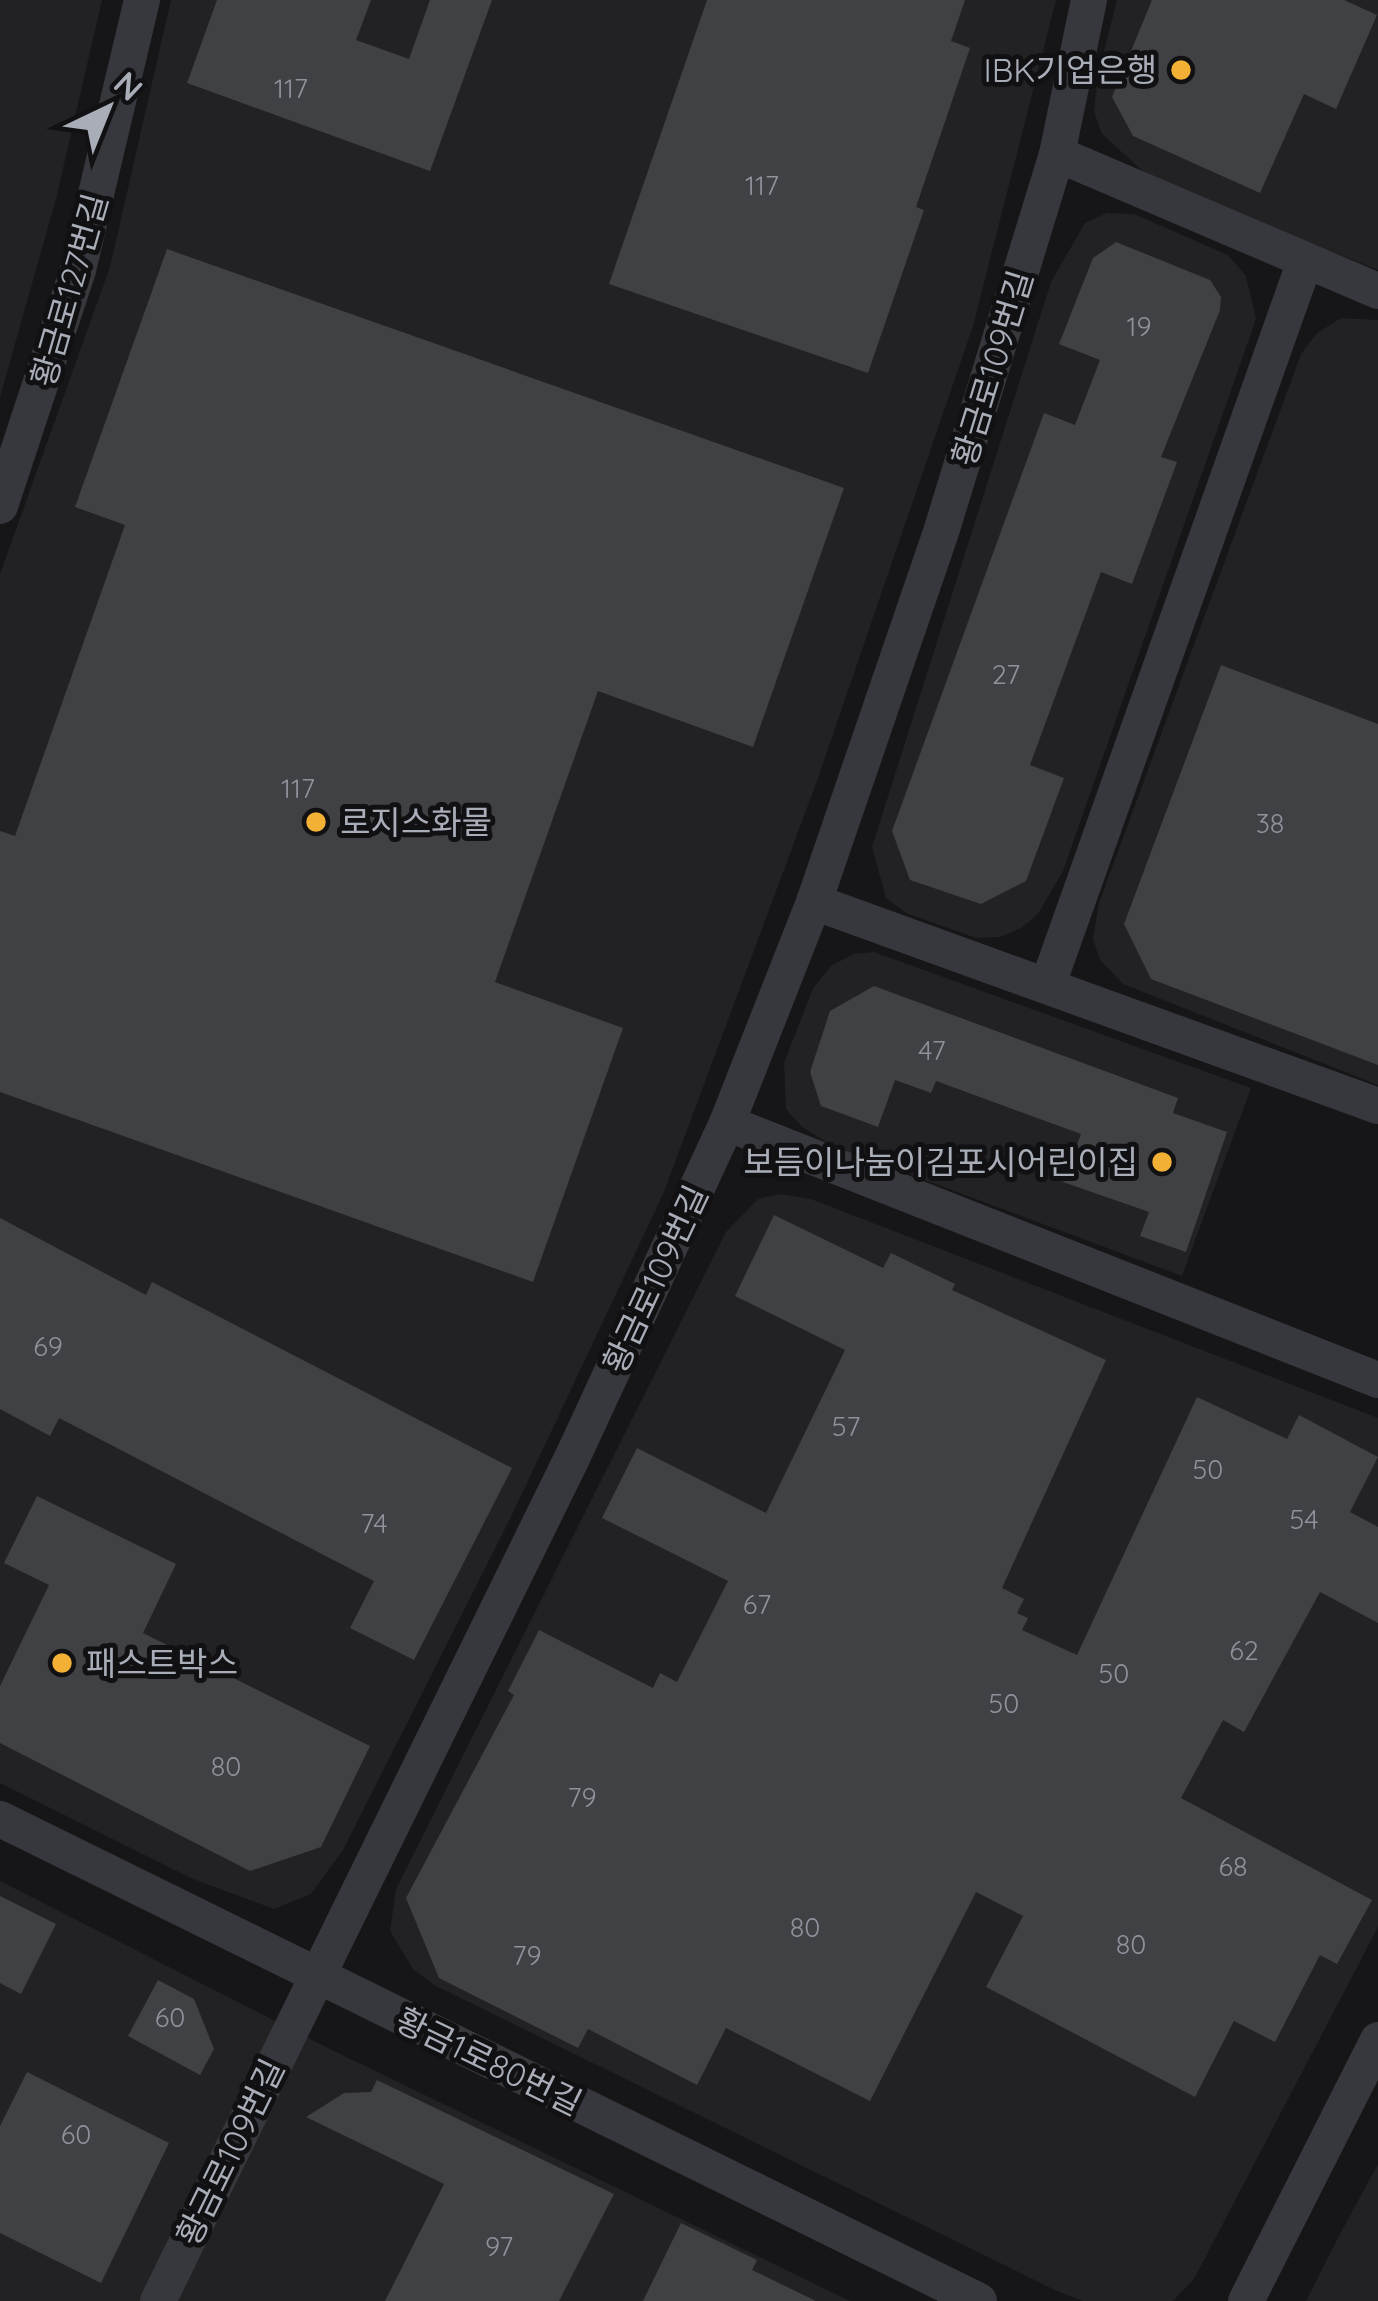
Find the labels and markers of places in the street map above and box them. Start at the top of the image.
place label: IBK기업은행 [984,49,1157,90]
marker: IBK기업은행 [1168,57,1194,83]
place label: 로지스화물 [340,801,492,842]
marker: 로지스화물 [303,809,329,835]
place label: 보듬이나눔이김포시어린이집 [743,1141,1138,1182]
marker: 보듬이나눔이김포시어린이집 [1149,1149,1175,1175]
place label: 패스트박스 [86,1642,238,1683]
marker: 패스트박스 [49,1650,75,1676]

